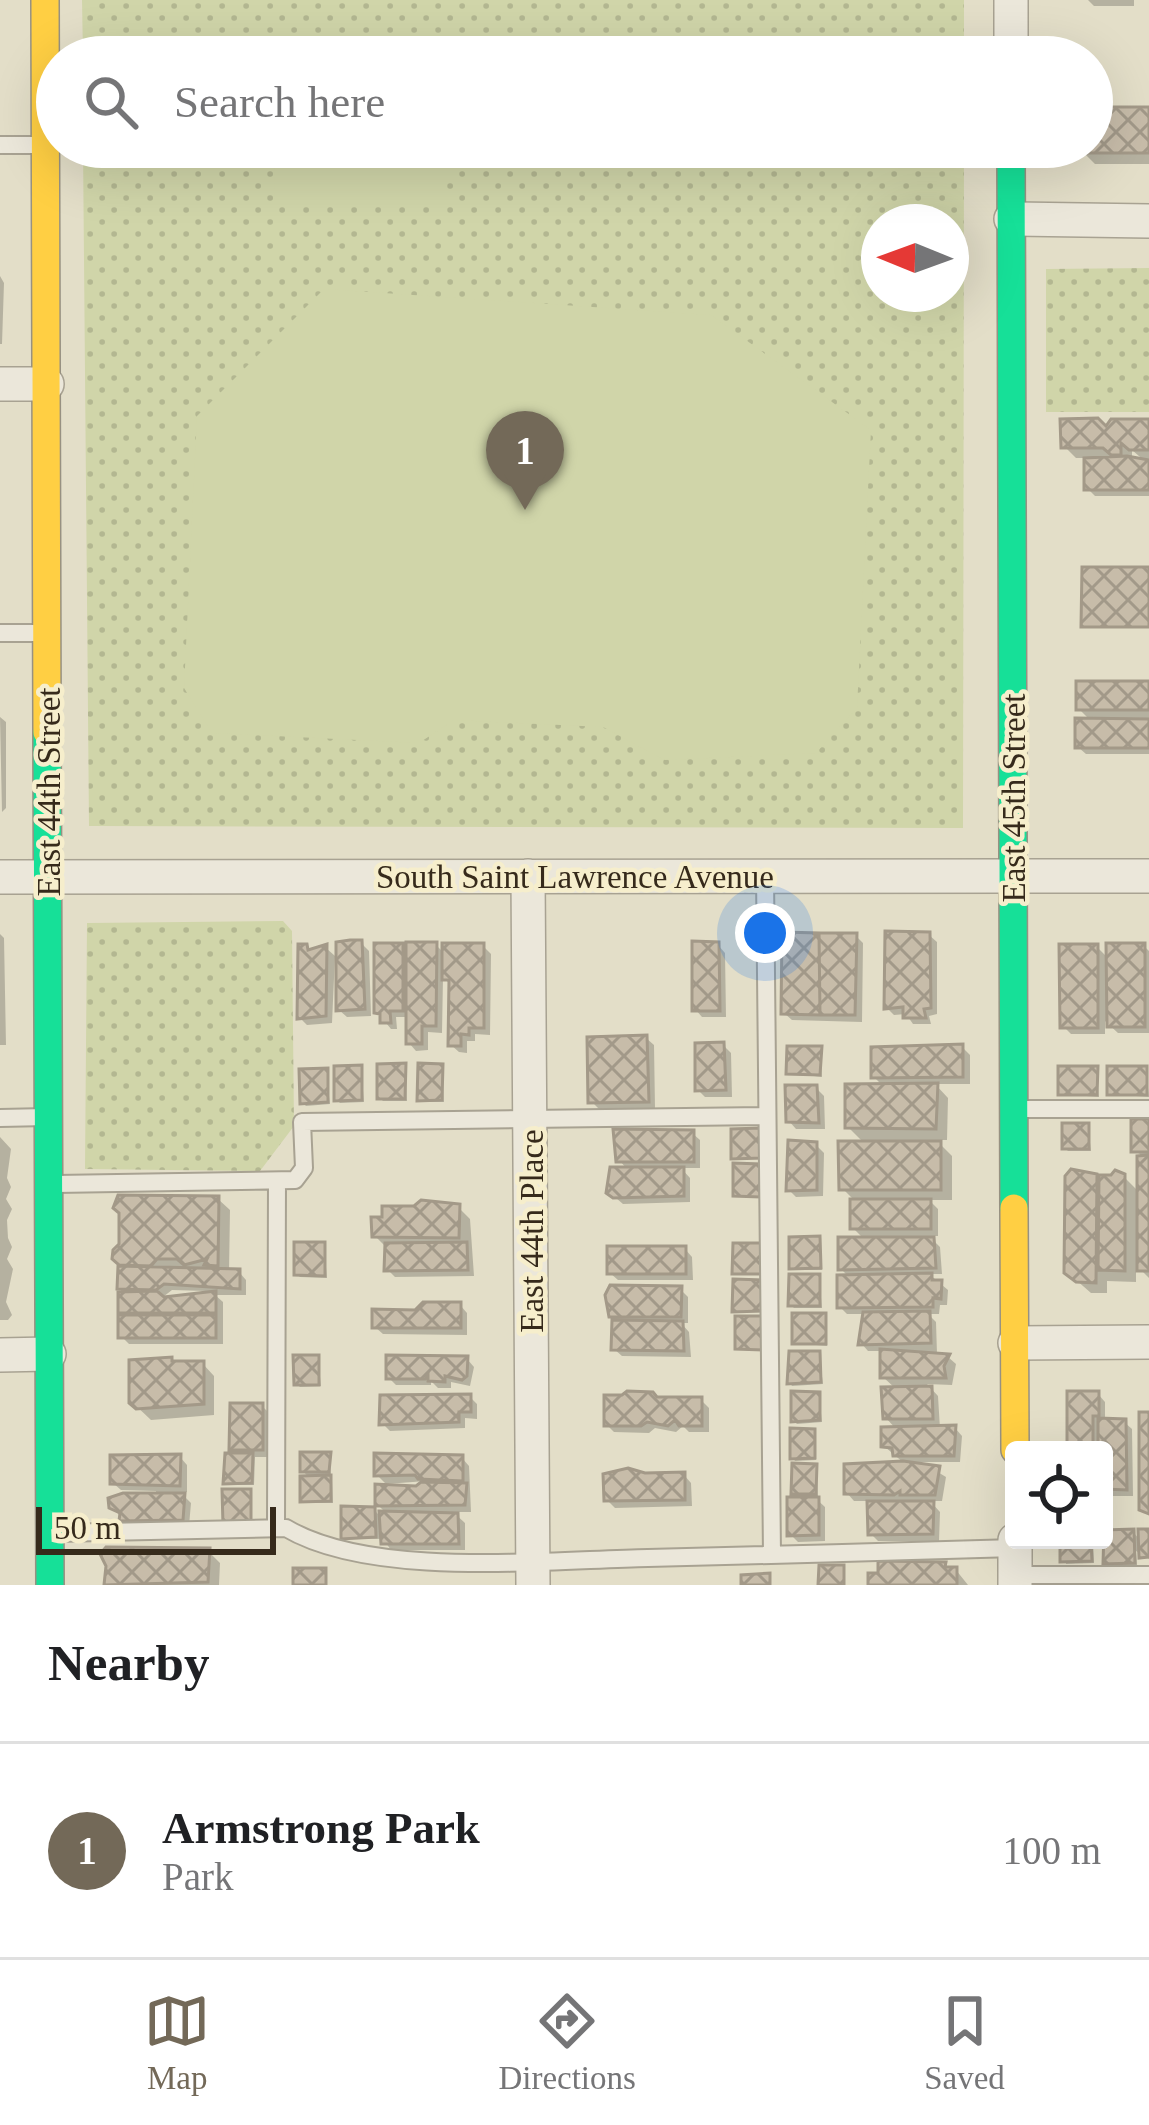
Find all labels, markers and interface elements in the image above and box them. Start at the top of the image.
search box [36,36,1113,168]
icon: search [78,69,144,135]
text: Search here [174,77,385,127]
north arrow [861,204,969,312]
pin: 1 [486,411,564,510]
street label: East 44th Street [31,688,67,896]
street label: East 45th Street [996,694,1032,902]
street label: South Saint Lawrence Avenue [376,859,774,895]
your location [735,903,795,963]
street label: East 44th Place [514,1129,550,1333]
map controls [1005,1441,1113,1549]
button: locate [1005,1441,1113,1549]
scale bar [36,1501,276,1554]
text: 50 m [54,1510,121,1546]
text: Nearby [48,1635,209,1691]
text: Armstrong Park [162,1803,480,1853]
text: 1 [77,1829,97,1872]
text: 100 m [1002,1829,1101,1872]
text: Park [162,1855,234,1898]
tab: Map [144,1988,210,2097]
tab: Directions [498,1988,636,2097]
tab: Saved [924,1988,1005,2097]

